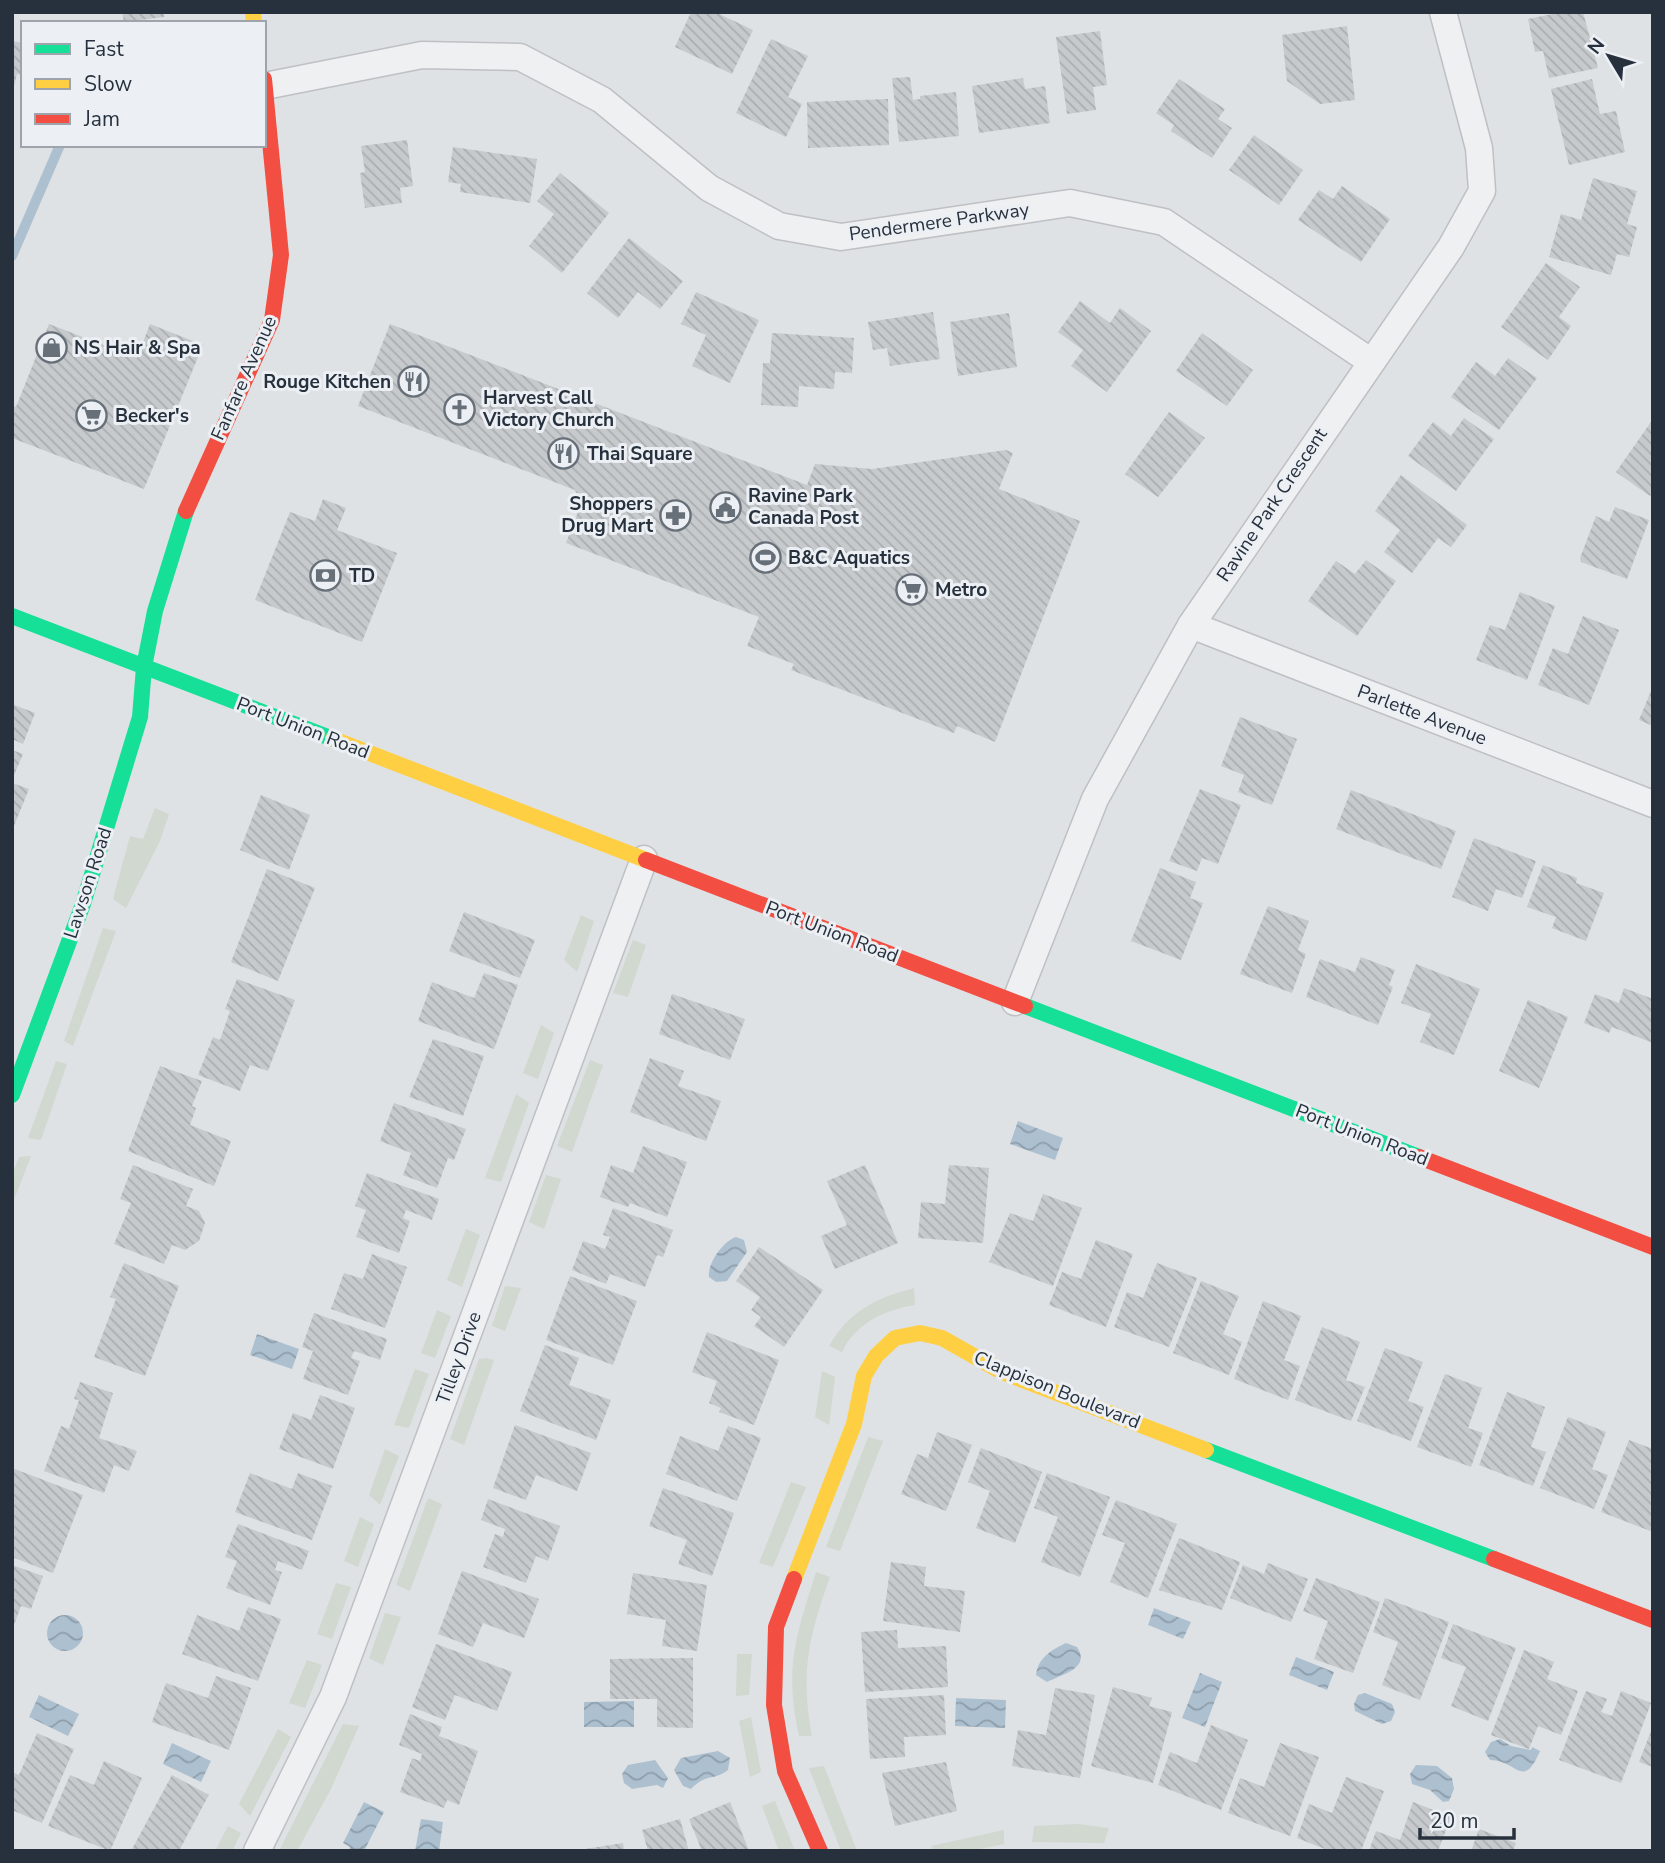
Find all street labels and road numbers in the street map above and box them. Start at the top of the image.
street label: Pendermere Parkway [847,196,1031,248]
street label: Fanfare Avenue [205,312,283,444]
street label: Ravine Park Crescent [1211,423,1333,587]
street label: Parlette Avenue [1354,678,1490,752]
street label: Port Union Road [233,691,373,765]
street label: Lawson Road [58,824,118,942]
street label: Port Union Road [762,895,902,969]
street label: Port Union Road [1292,1098,1432,1172]
street label: Tilley Drive [430,1308,488,1408]
street label: Clappison Boulevard [970,1345,1144,1435]

